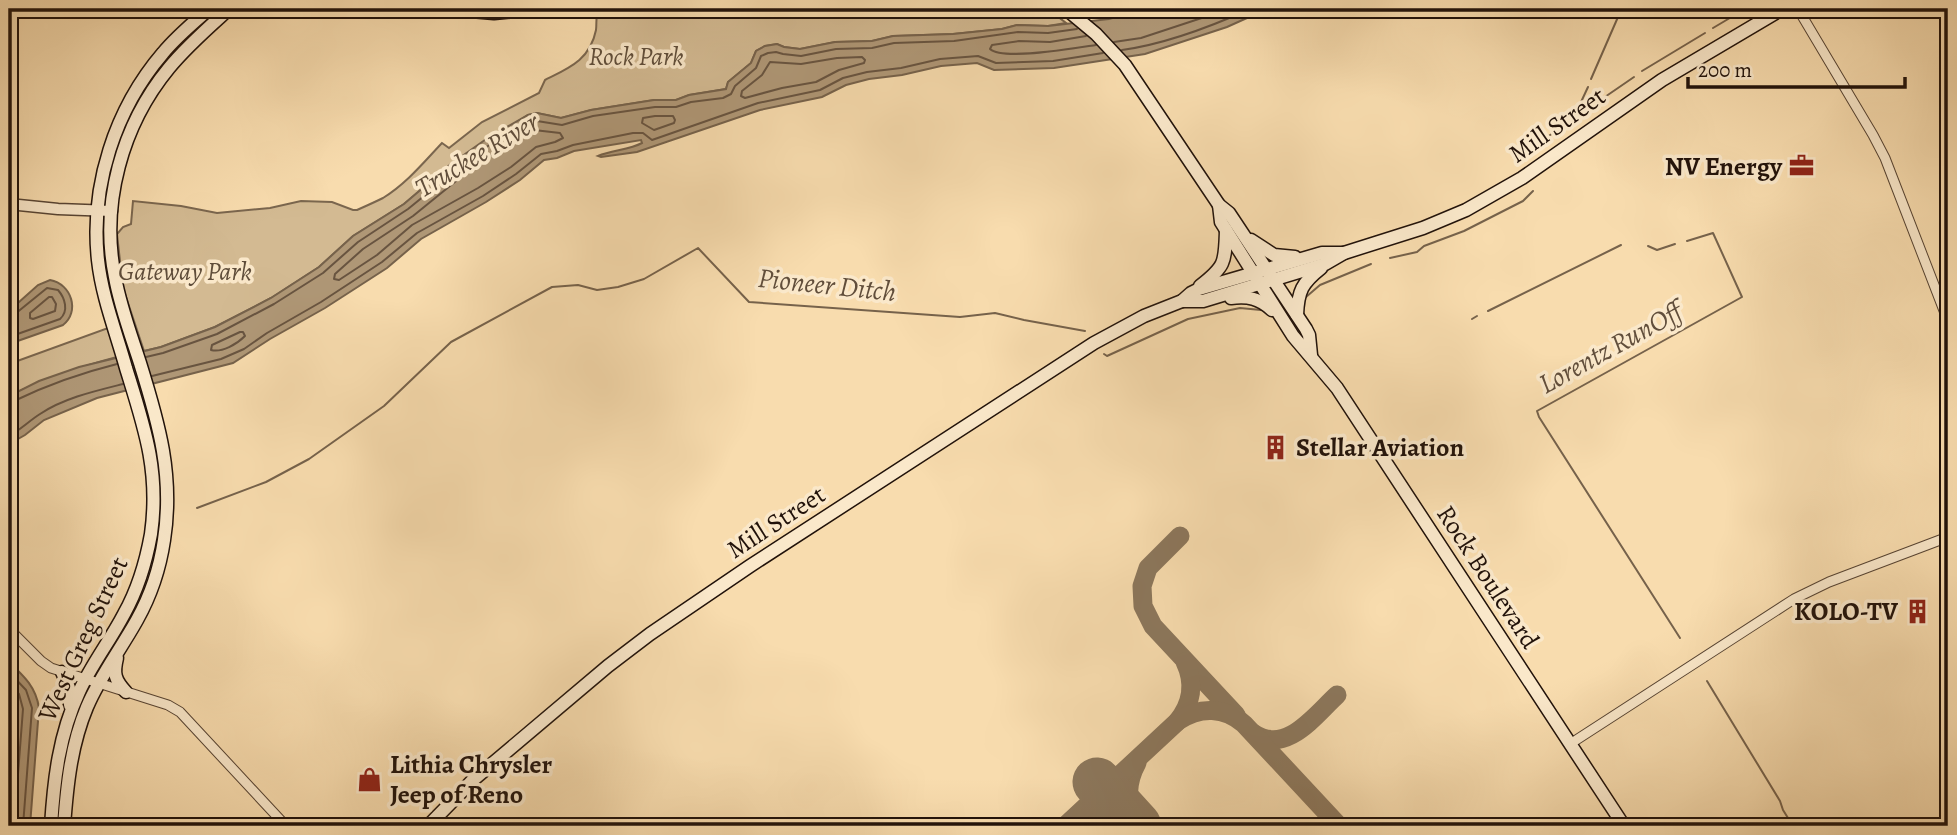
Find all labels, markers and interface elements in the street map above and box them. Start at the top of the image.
park label: Rock Park [588,39,684,74]
scale bar [1688,46,1904,90]
text: 200 m [1698,56,1752,84]
street label: Mill Street [1502,79,1613,171]
water label: Truckee River [408,102,547,207]
place label: NV Energy [1665,149,1783,184]
office icon: NV Energy [1788,152,1816,180]
park label: Gateway Park [118,254,252,289]
water label: Pioneer Ditch [756,259,898,311]
water label: Lorentz RunOff [1532,290,1693,403]
place label: Stellar Aviation [1296,430,1465,465]
building icon: Stellar Aviation [1262,433,1290,461]
street label: Mill Street [720,477,832,567]
street label: Rock Boulevard [1429,499,1547,655]
street label: West Greg Street [29,551,137,728]
place label: KOLO-TV [1794,594,1899,629]
building icon: KOLO-TV [1904,597,1932,625]
place label: Lithia Chrysler Jeep of Reno [390,747,553,812]
shop icon: Lithia Chrysler Jeep of Reno [356,765,384,793]

